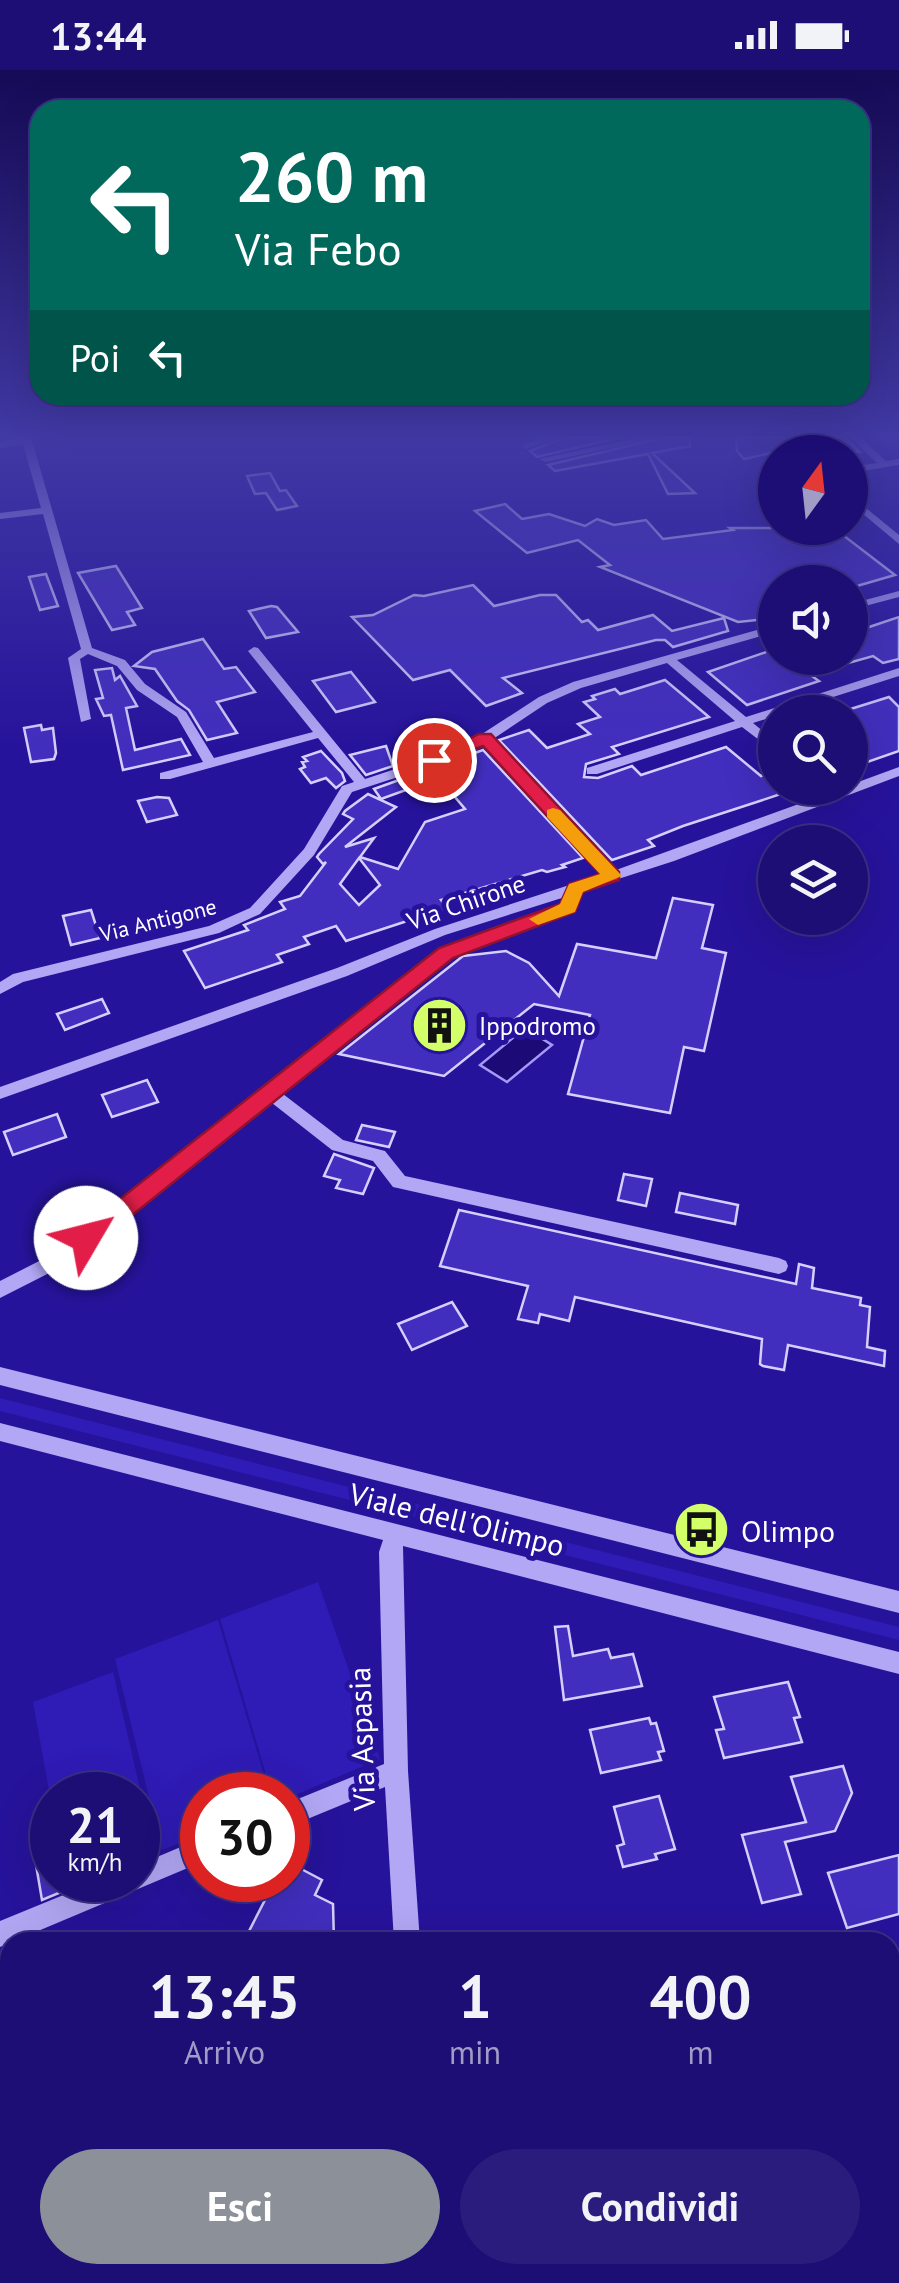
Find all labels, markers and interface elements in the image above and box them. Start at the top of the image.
text: 13:44 [50,11,146,60]
text: 260 m [235,131,428,221]
icon: left [70,140,200,270]
text: Via Febo [235,219,402,277]
icon: left [140,330,195,385]
text: Poi [70,333,120,382]
north arrow [758,435,868,545]
map controls [758,435,868,935]
button: sound [758,565,868,675]
button: search [758,695,868,805]
pin [392,718,477,803]
icon: arrive [407,733,462,788]
button: layers [758,825,868,935]
street label: Via Chirone [402,867,529,937]
street label: Via Antigone [96,892,219,948]
building icon: Ippodromo [410,996,470,1056]
place label: Ippodromo [479,1010,596,1042]
position arrow [34,1186,138,1290]
street label: Viale dell'Olimpo [344,1473,569,1565]
bus stop icon: Olimpo [672,1500,732,1560]
place label: Olimpo [741,1511,835,1550]
street label: Via Aspasia [339,1666,383,1813]
speed limit sign: 30 [180,1772,310,1902]
text: 21 [67,1792,123,1857]
text: km/h [68,1846,122,1878]
text: 13:45 [148,1957,301,2035]
text: 1 [458,1957,492,2035]
text: 400 [650,1957,752,2035]
text: Arrivo [184,2031,265,2073]
text: min [449,2031,501,2073]
text: m [688,2031,714,2073]
button: Esci [40,2149,440,2264]
button: Condividi [460,2149,860,2264]

